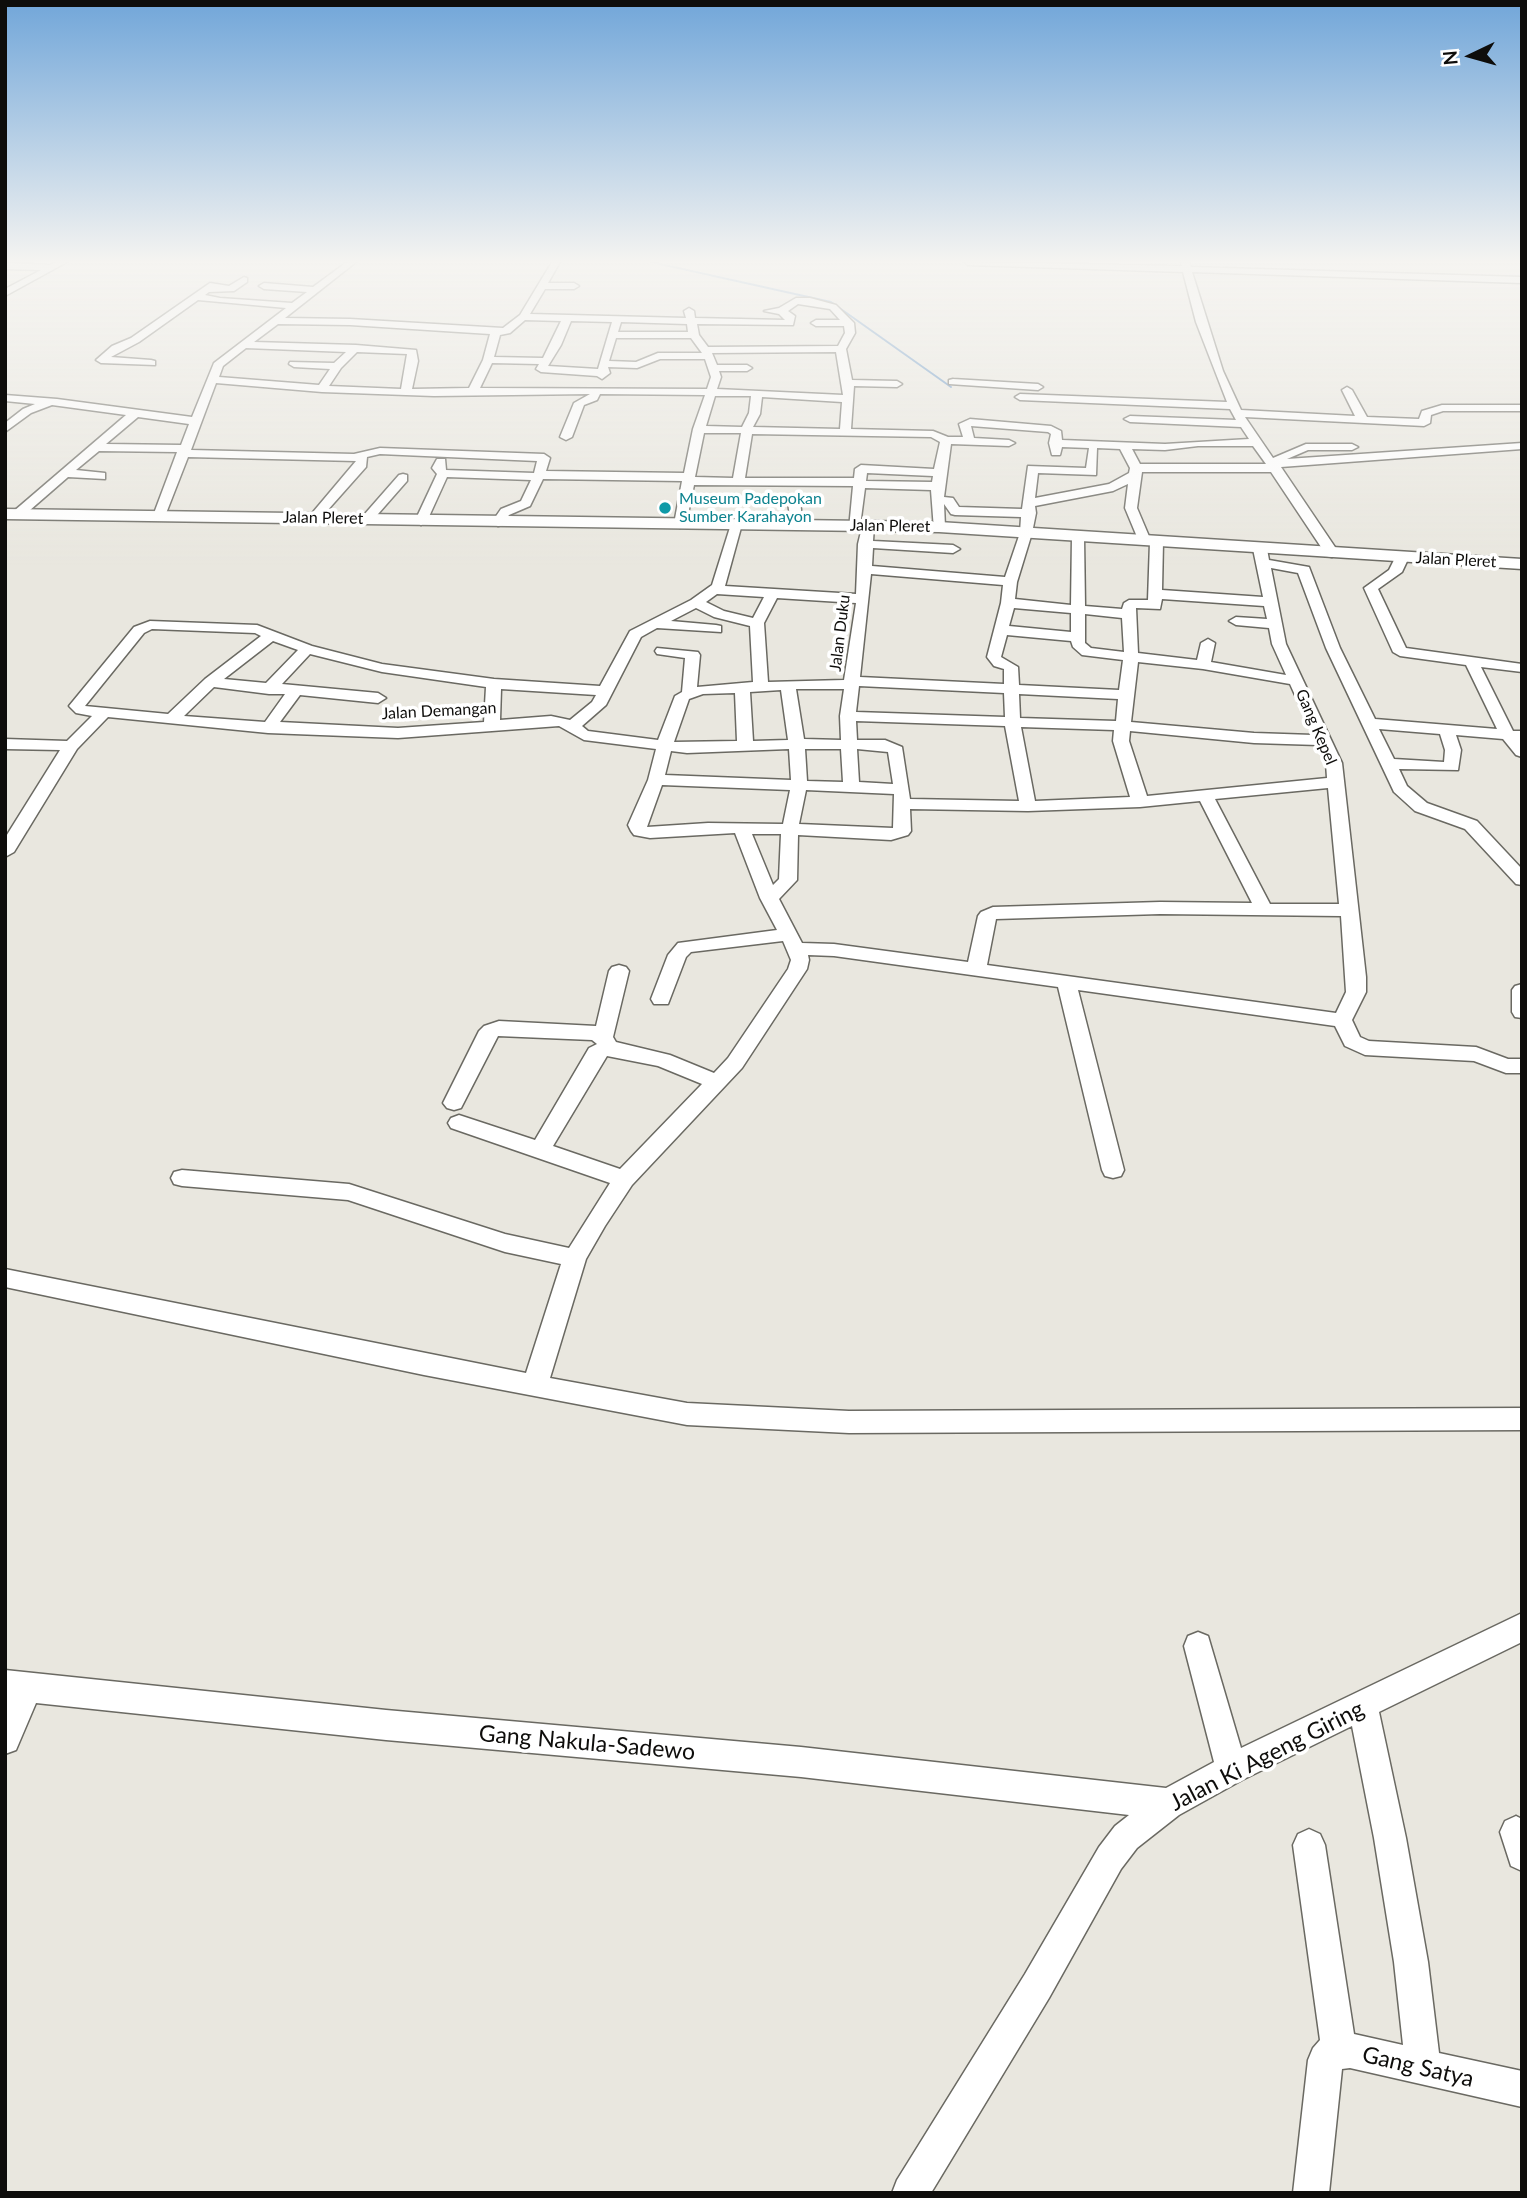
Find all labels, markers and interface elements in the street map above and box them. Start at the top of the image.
north arrow [1436,21,1506,91]
text: N [1437,50,1462,66]
place label: Museum Padepokan Sumber Karahayon [679,489,822,527]
marker: Museum Padepokan Sumber Karahayon [657,500,673,516]
street label: Jalan Pleret [283,508,363,528]
street label: Jalan Pleret [850,516,930,536]
street label: Jalan Pleret [1415,548,1497,572]
street label: Jalan Duku [826,594,854,672]
street label: Gang Kepel [1291,686,1341,768]
street label: Jalan Demangan [381,698,497,724]
street label: Jalan Ki Ageng Giring [1165,1695,1369,1817]
street label: Gang Nakula-Sadewo [478,1720,696,1766]
street label: Gang Satya [1359,2041,1477,2093]

